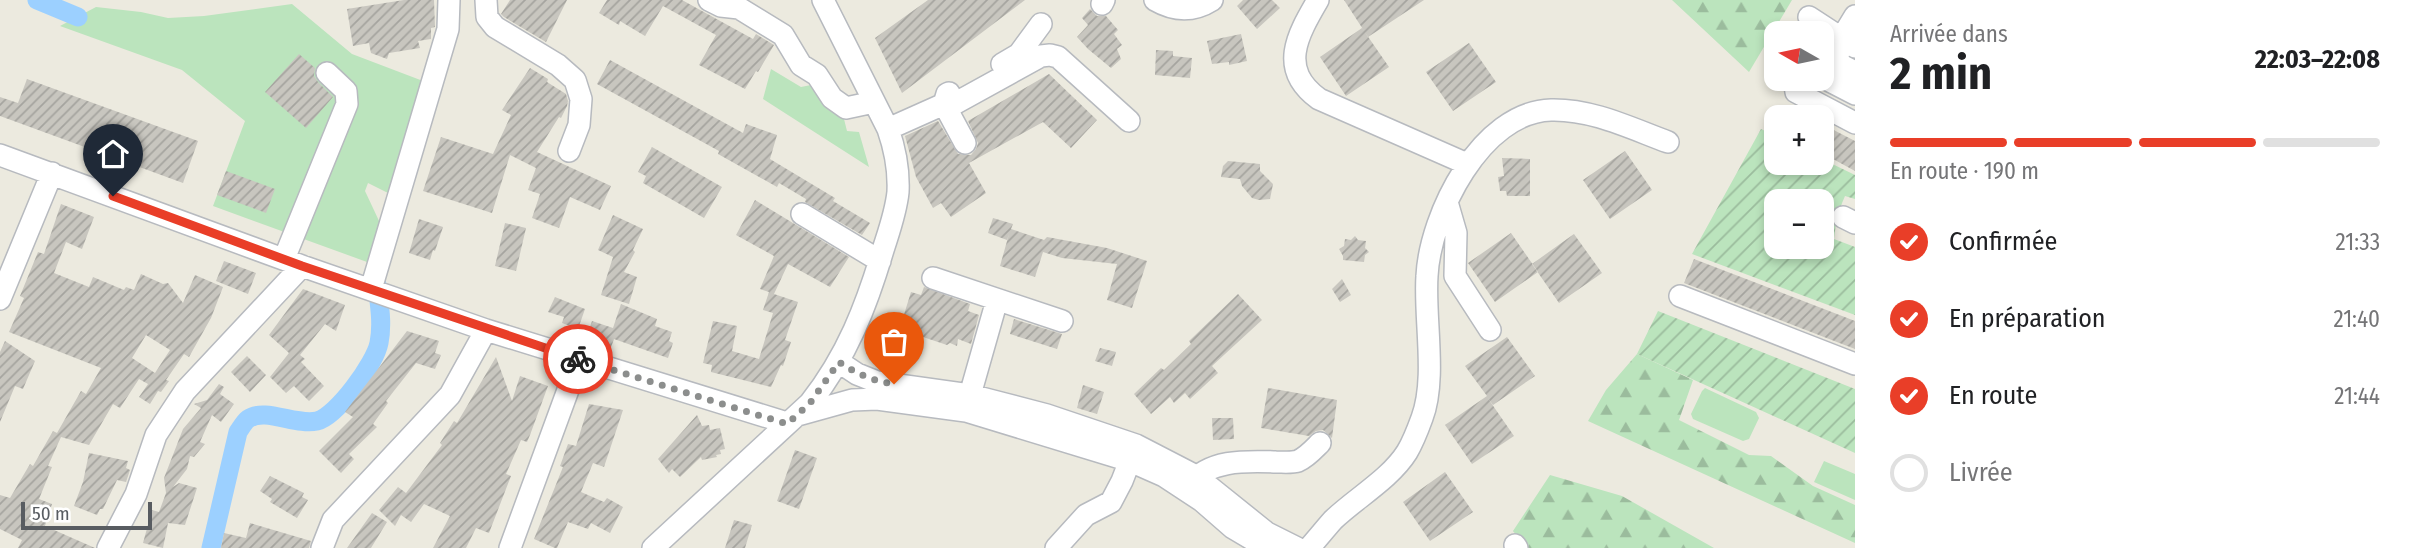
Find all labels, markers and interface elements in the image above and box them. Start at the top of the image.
text: Arrivée dans [1890,20,2008,48]
north arrow [1764,21,1834,91]
map controls [1764,21,1834,259]
text: 22:03–22:08 [2255,44,2380,75]
text: 2 min [1890,46,1992,101]
button: + [1764,105,1834,175]
pin [83,124,143,196]
icon: home [94,135,132,173]
text: En route · 190 m [1890,157,2039,185]
button: − [1764,189,1834,259]
icon: check [1890,223,1928,261]
text: Confirmée [1949,226,2057,257]
text: 21:33 [2336,228,2380,256]
icon: check [1890,300,1928,338]
text: En préparation [1949,303,2106,334]
text: 21:40 [2334,305,2380,333]
pin [864,312,924,384]
icon: bag [875,323,913,361]
courier [543,324,613,394]
icon: bike [559,340,597,378]
icon: check [1890,377,1928,415]
text: En route [1949,380,2037,411]
text: 21:44 [2334,382,2380,410]
text: Livrée [1949,457,2013,488]
scale bar [21,499,152,531]
text: 50 m [32,502,70,525]

